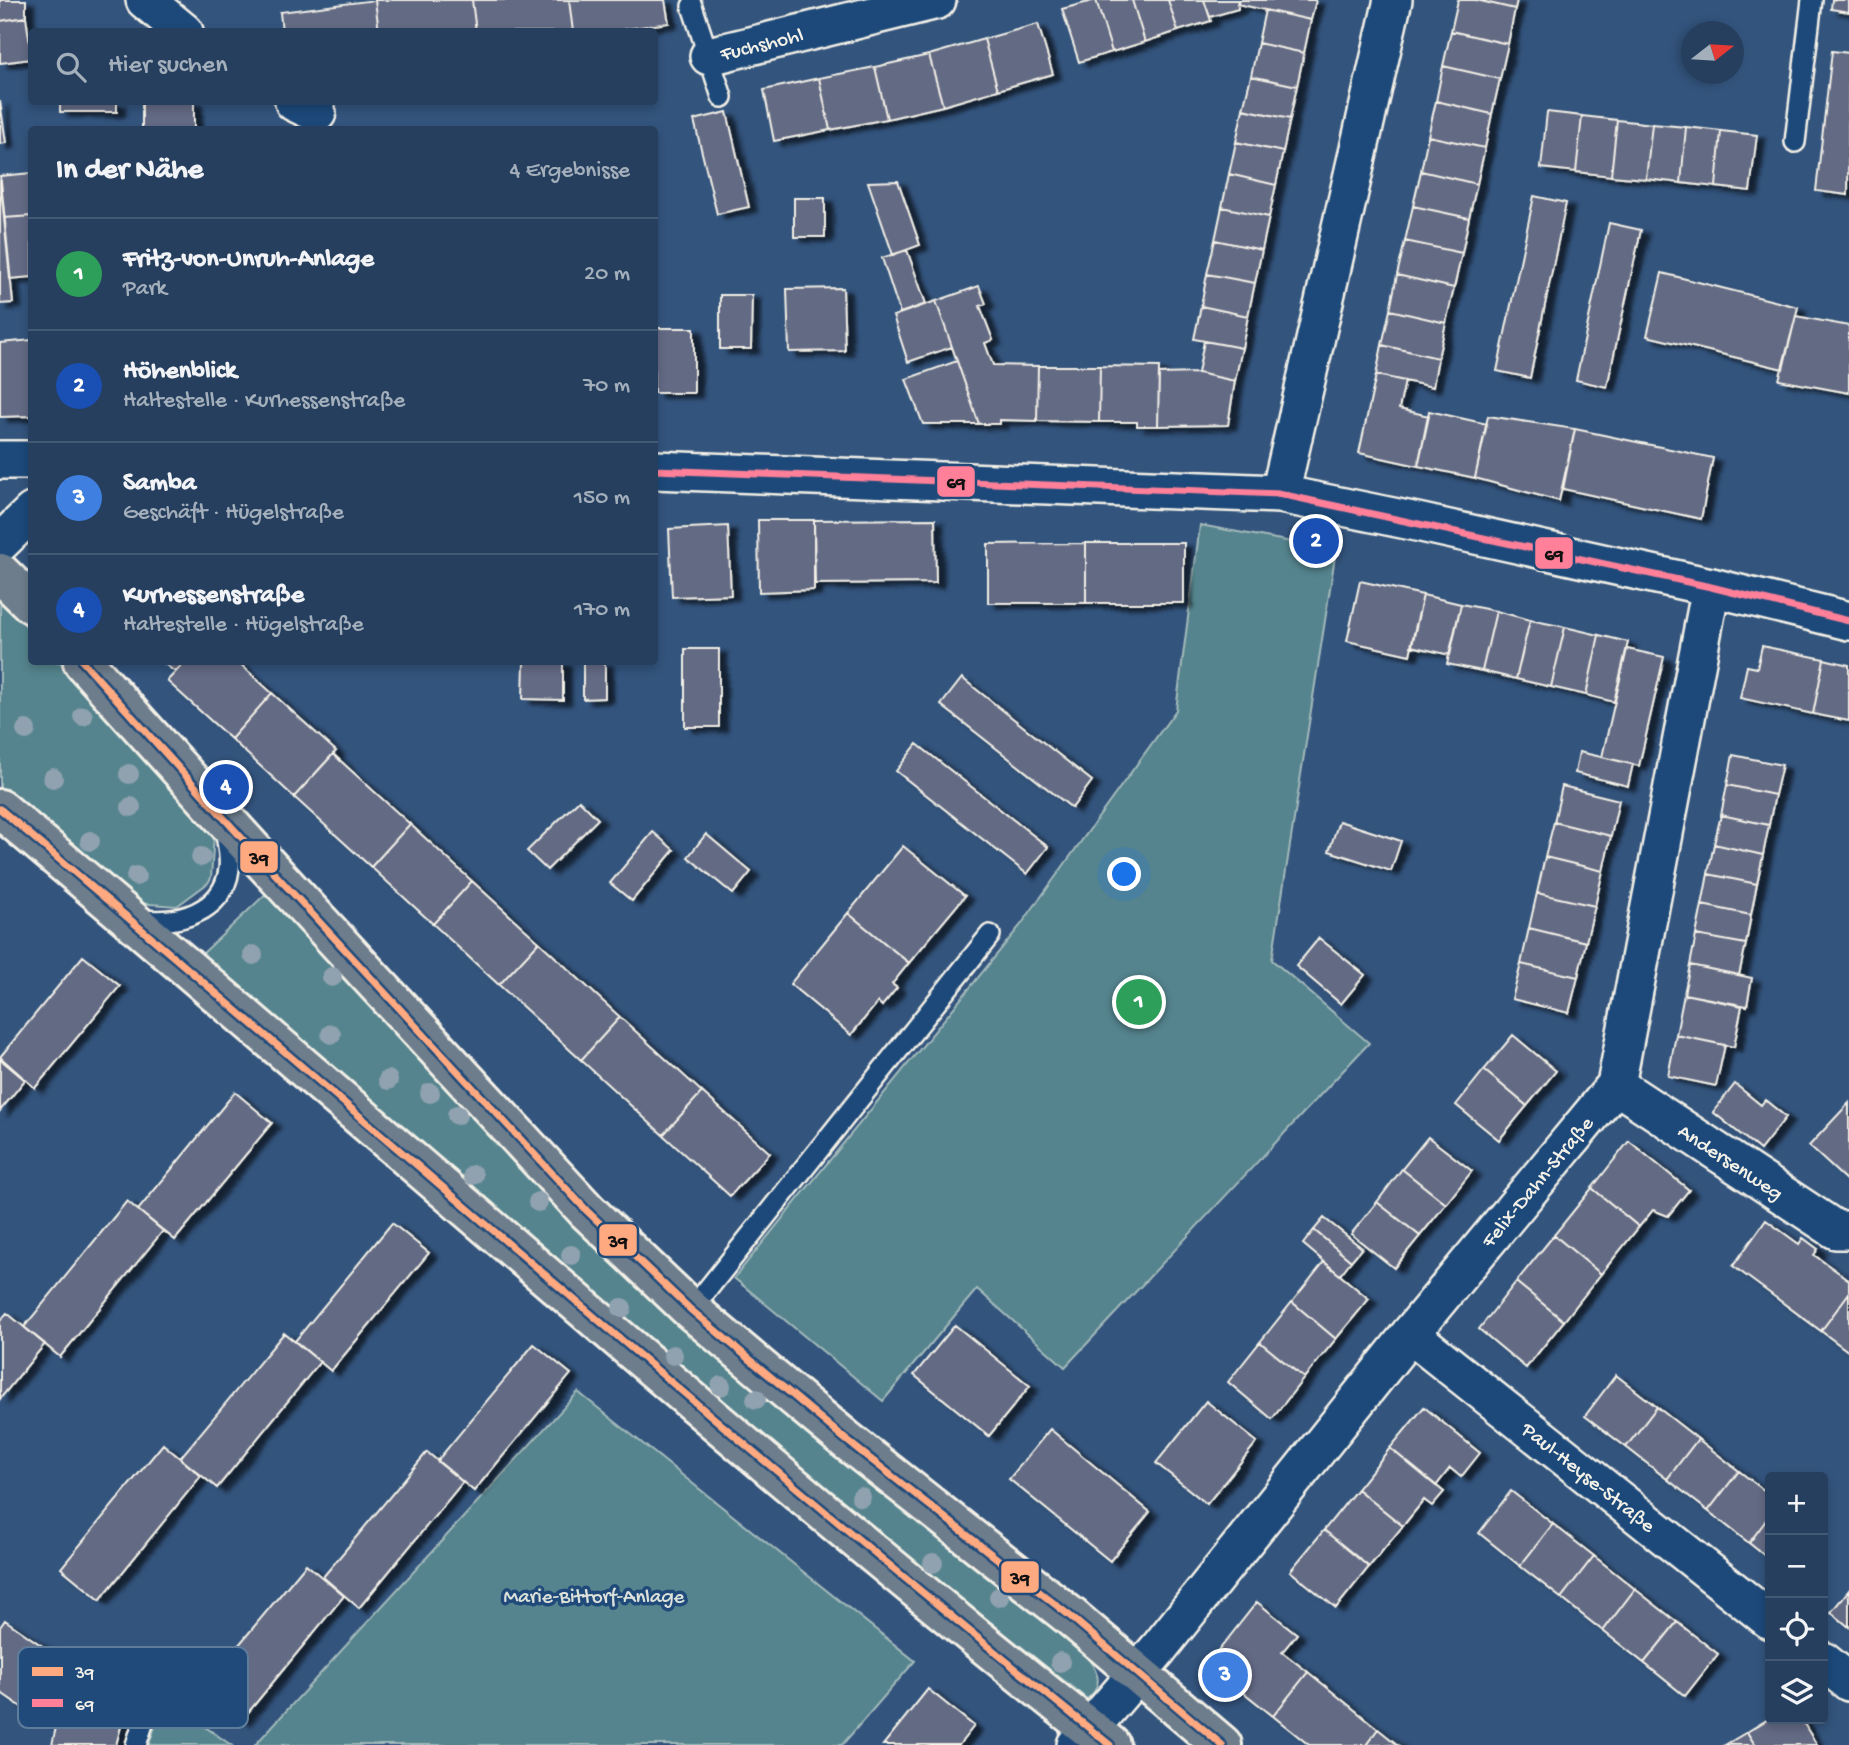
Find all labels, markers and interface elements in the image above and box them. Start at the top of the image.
north arrow [1681,21,1744,84]
street label: Fuchshohl [717,24,806,69]
search box [28,28,658,105]
icon: search [52,48,90,86]
text: Hier suchen [108,51,228,82]
text: In der Nähe [56,154,203,189]
text: 4 Ergebnisse [509,158,630,185]
text: Fritz-von-Unruh-Anlage [123,245,374,276]
text: 1 [74,261,84,288]
text: 20 m [584,261,630,288]
text: Park [123,276,167,303]
text: Höhenblick [123,357,237,388]
text: 2 [73,373,85,400]
text: 70 m [583,373,630,400]
text: Haltestelle · Kurhessenstraße [123,388,405,415]
line badge: 69 [936,465,976,498]
text: Samba [123,469,196,500]
text: 69 [946,473,966,496]
text: 3 [73,485,85,512]
text: 150 m [574,485,630,512]
text: Geschäft · Hügelstraße [123,500,344,527]
pin: 2 [1293,515,1339,567]
line badge: 69 [1534,536,1574,570]
text: 69 [1544,545,1564,568]
text: Kurhessenstraße [123,581,304,612]
text: 4 [74,597,84,624]
text: 170 m [574,597,630,624]
text: Haltestelle · Hügelstraße [123,612,364,639]
pin: 4 [203,761,249,813]
line badge: 39 [239,840,279,874]
text: 39 [248,849,269,872]
your location [1107,857,1141,891]
pin: 1 [1116,976,1162,1028]
street label: Felix-Dahn-Straße [1477,1112,1601,1255]
street label: Andersenweg [1672,1120,1787,1208]
line badge: 39 [598,1223,638,1257]
text: 39 [607,1232,628,1255]
street label: Paul-Heyse-Straße [1514,1418,1660,1541]
map controls [1765,1472,1828,1724]
button: + [1765,1472,1828,1535]
button: − [1765,1535,1828,1598]
line badge: 39 [1000,1560,1040,1594]
text: 39 [1009,1569,1030,1592]
park label: Marie-Bittorf-Anlage [504,1586,686,1611]
button: locate [1765,1598,1828,1661]
legend [18,1647,248,1728]
pin: 3 [1202,1649,1248,1701]
button: layers [1765,1661,1828,1724]
text: 39 [74,1663,95,1686]
text: 69 [75,1695,95,1718]

